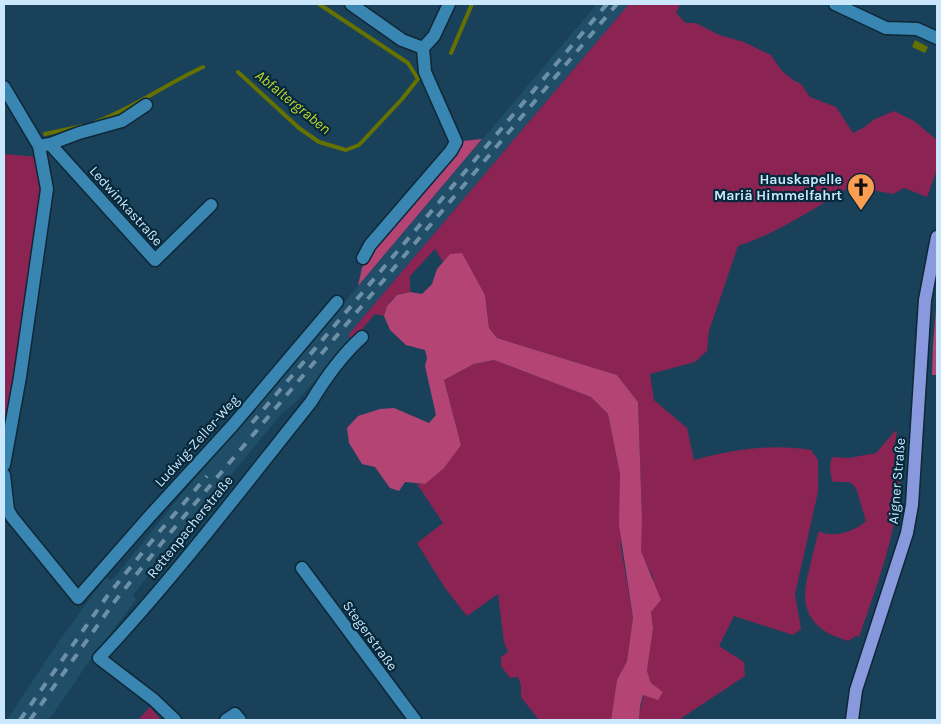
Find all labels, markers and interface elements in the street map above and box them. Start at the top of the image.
water label: Abfaltergraben [252,66,334,138]
street label: Ledwinkastraße [86,163,166,249]
place label: Hauskapelle Mariä Himmelfahrt [714,171,842,204]
church icon: Hauskapelle Mariä Himmelfahrt [846,172,876,211]
street label: Ludwig-Zeller-Weg [151,391,243,491]
street label: Aigner Straße [885,437,909,525]
street label: Rettenpacherstraße [143,472,237,582]
street label: Stegerstraße [339,598,401,674]

